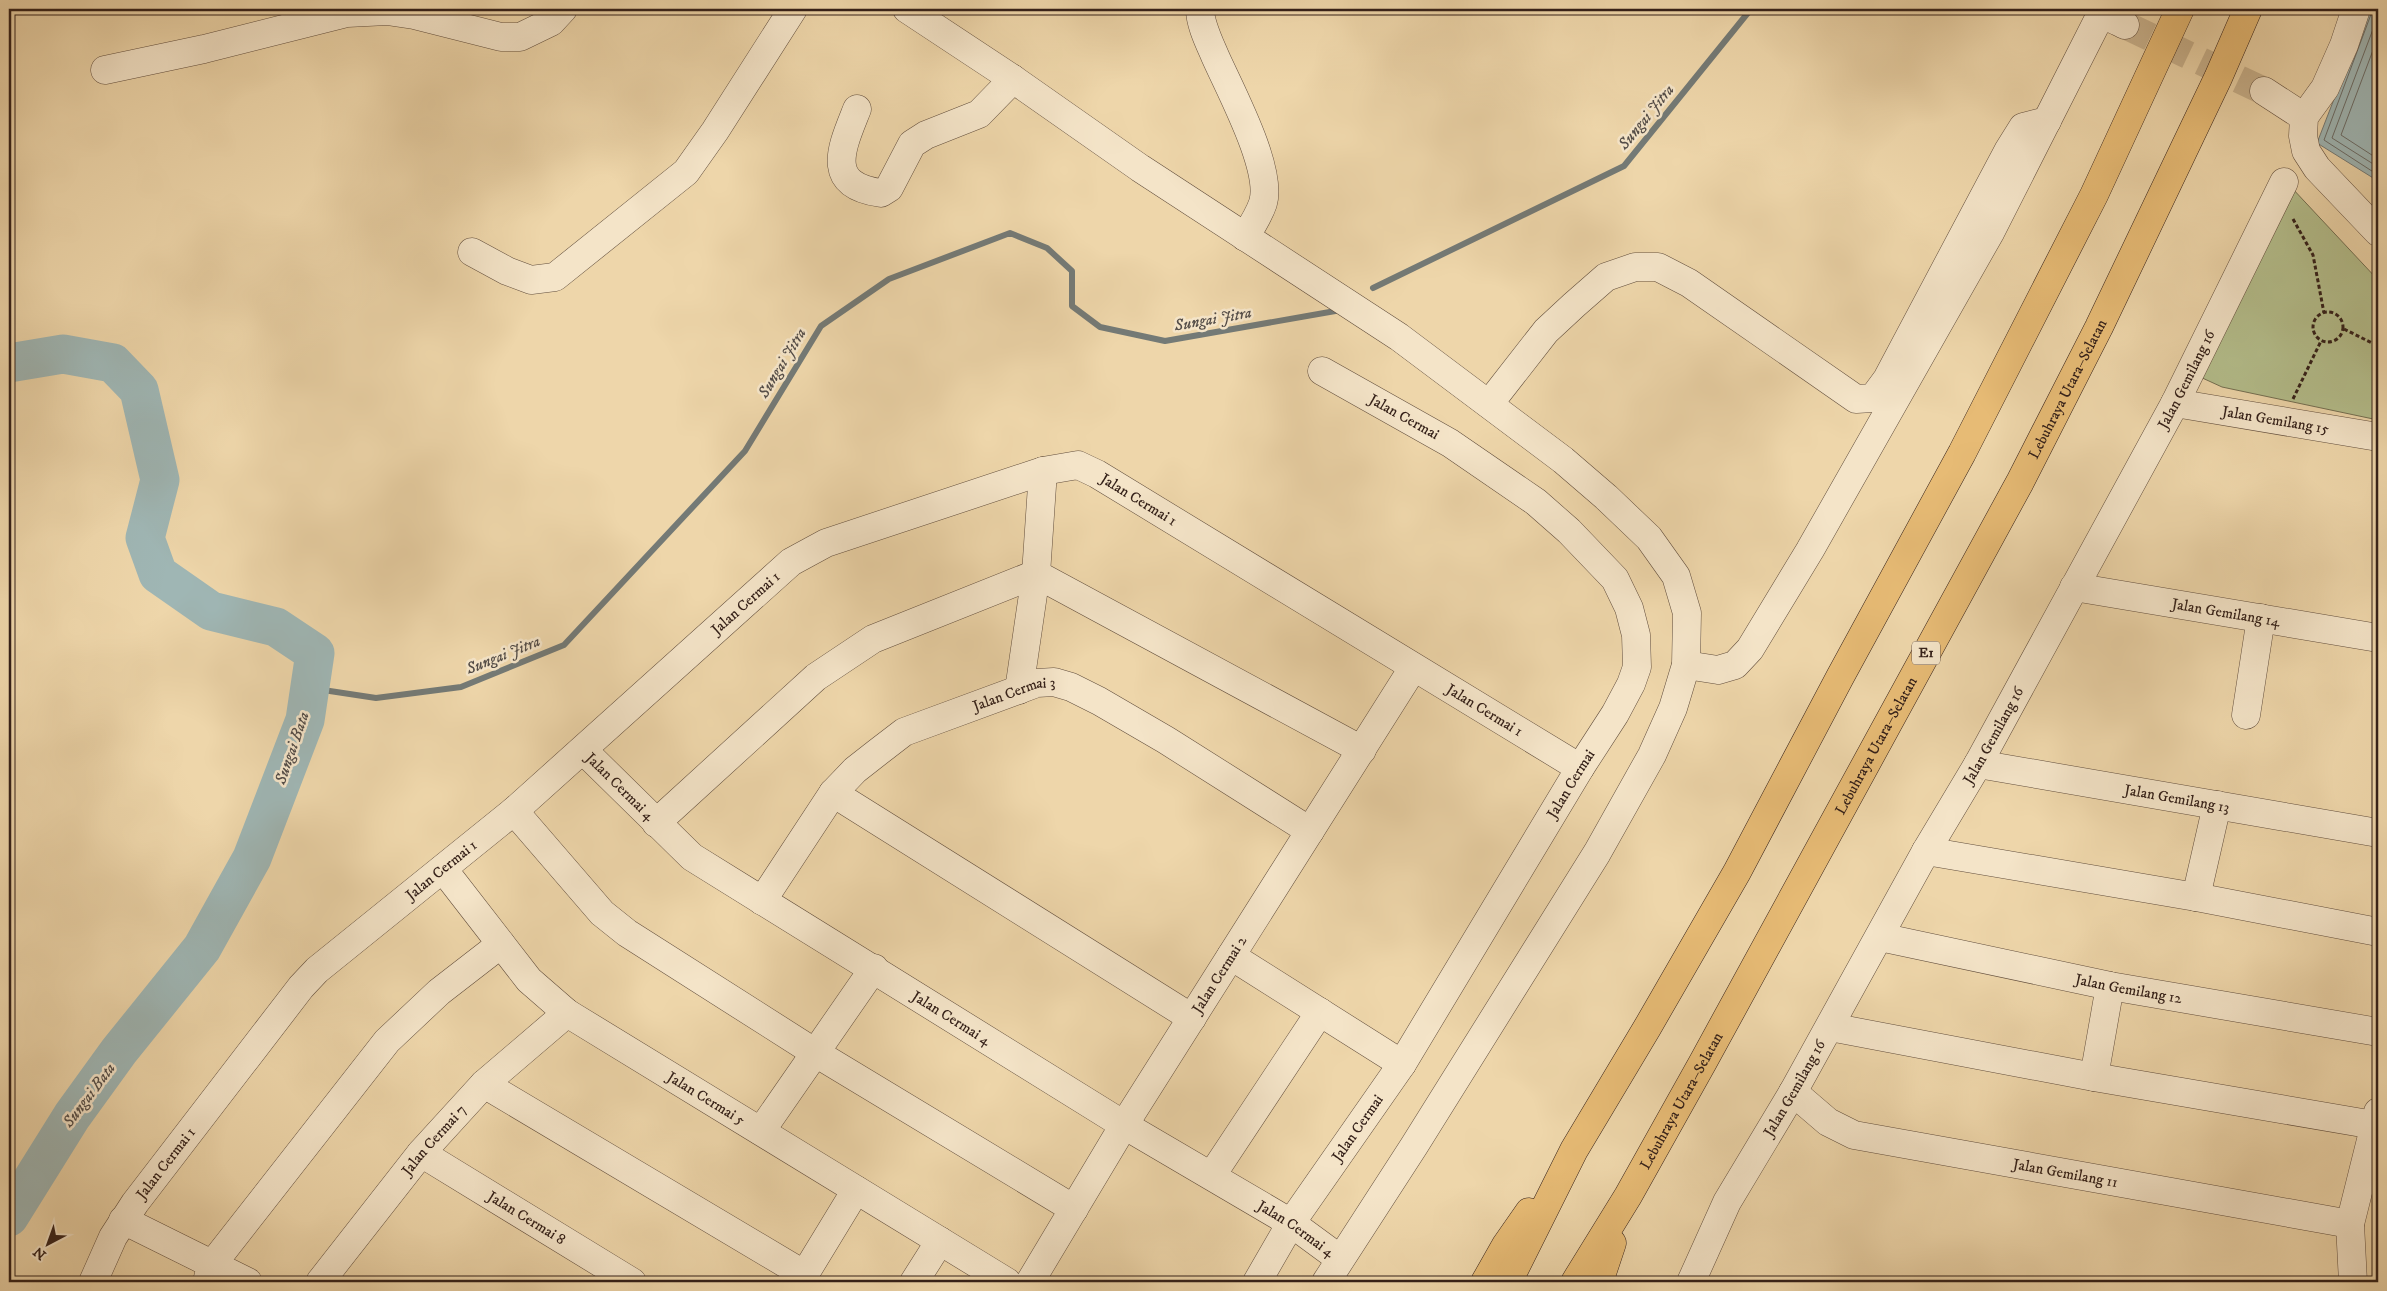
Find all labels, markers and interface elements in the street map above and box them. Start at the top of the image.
water label: Sungai Jitra [1613,80,1678,154]
water label: Sungai Jitra [1172,302,1253,336]
street label: Lebuhraya Utara–Selatan [2024,316,2111,462]
water label: Sungai Jitra [753,324,811,403]
street label: Jalan Gemilang 16 [2152,326,2220,434]
street label: Jalan Cermai [1364,389,1443,444]
street label: Jalan Gemilang 15 [2219,401,2331,438]
street label: Jalan Cermai 1 [1095,468,1180,530]
street label: Jalan Cermai 1 [706,567,784,640]
street label: Jalan Gemilang 14 [2168,594,2282,631]
water label: Sungai Jitra [462,631,543,679]
road number: E1 [1912,641,1940,664]
street label: Jalan Cermai 3 [968,672,1056,716]
street label: Lebuhraya Utara–Selatan [1831,673,1921,818]
street label: Jalan Cermai 1 [1441,678,1526,740]
street label: Jalan Gemilang 16 [1958,682,2028,789]
water label: Sungai Bata [270,709,314,788]
street label: Jalan Cermai [1541,746,1599,824]
street label: Jalan Cermai 4 [580,747,659,825]
street label: Jalan Gemilang 13 [2121,780,2231,817]
street label: Jalan Cermai 1 [400,835,481,906]
street label: Jalan Cermai 2 [1187,932,1251,1018]
street label: Jalan Gemilang 12 [2072,969,2184,1008]
street label: Jalan Cermai 4 [907,985,995,1050]
street label: Lebuhraya Utara–Selatan [1635,1029,1727,1173]
street label: Jalan Gemilang 16 [1758,1035,1830,1142]
water label: Sungai Bata [58,1059,120,1132]
street label: Jalan Cermai 5 [662,1066,749,1129]
street label: Jalan Cermai [1326,1091,1387,1167]
street label: Jalan Cermai 7 [396,1100,470,1181]
street label: Jalan Cermai 1 [131,1123,199,1205]
street label: Jalan Gemilang 11 [2010,1154,2119,1192]
street label: Jalan Cermai 8 [483,1186,569,1249]
street label: Jalan Cermai 4 [1252,1195,1339,1262]
north arrow [22,1218,72,1268]
text: N [30,1242,50,1264]

